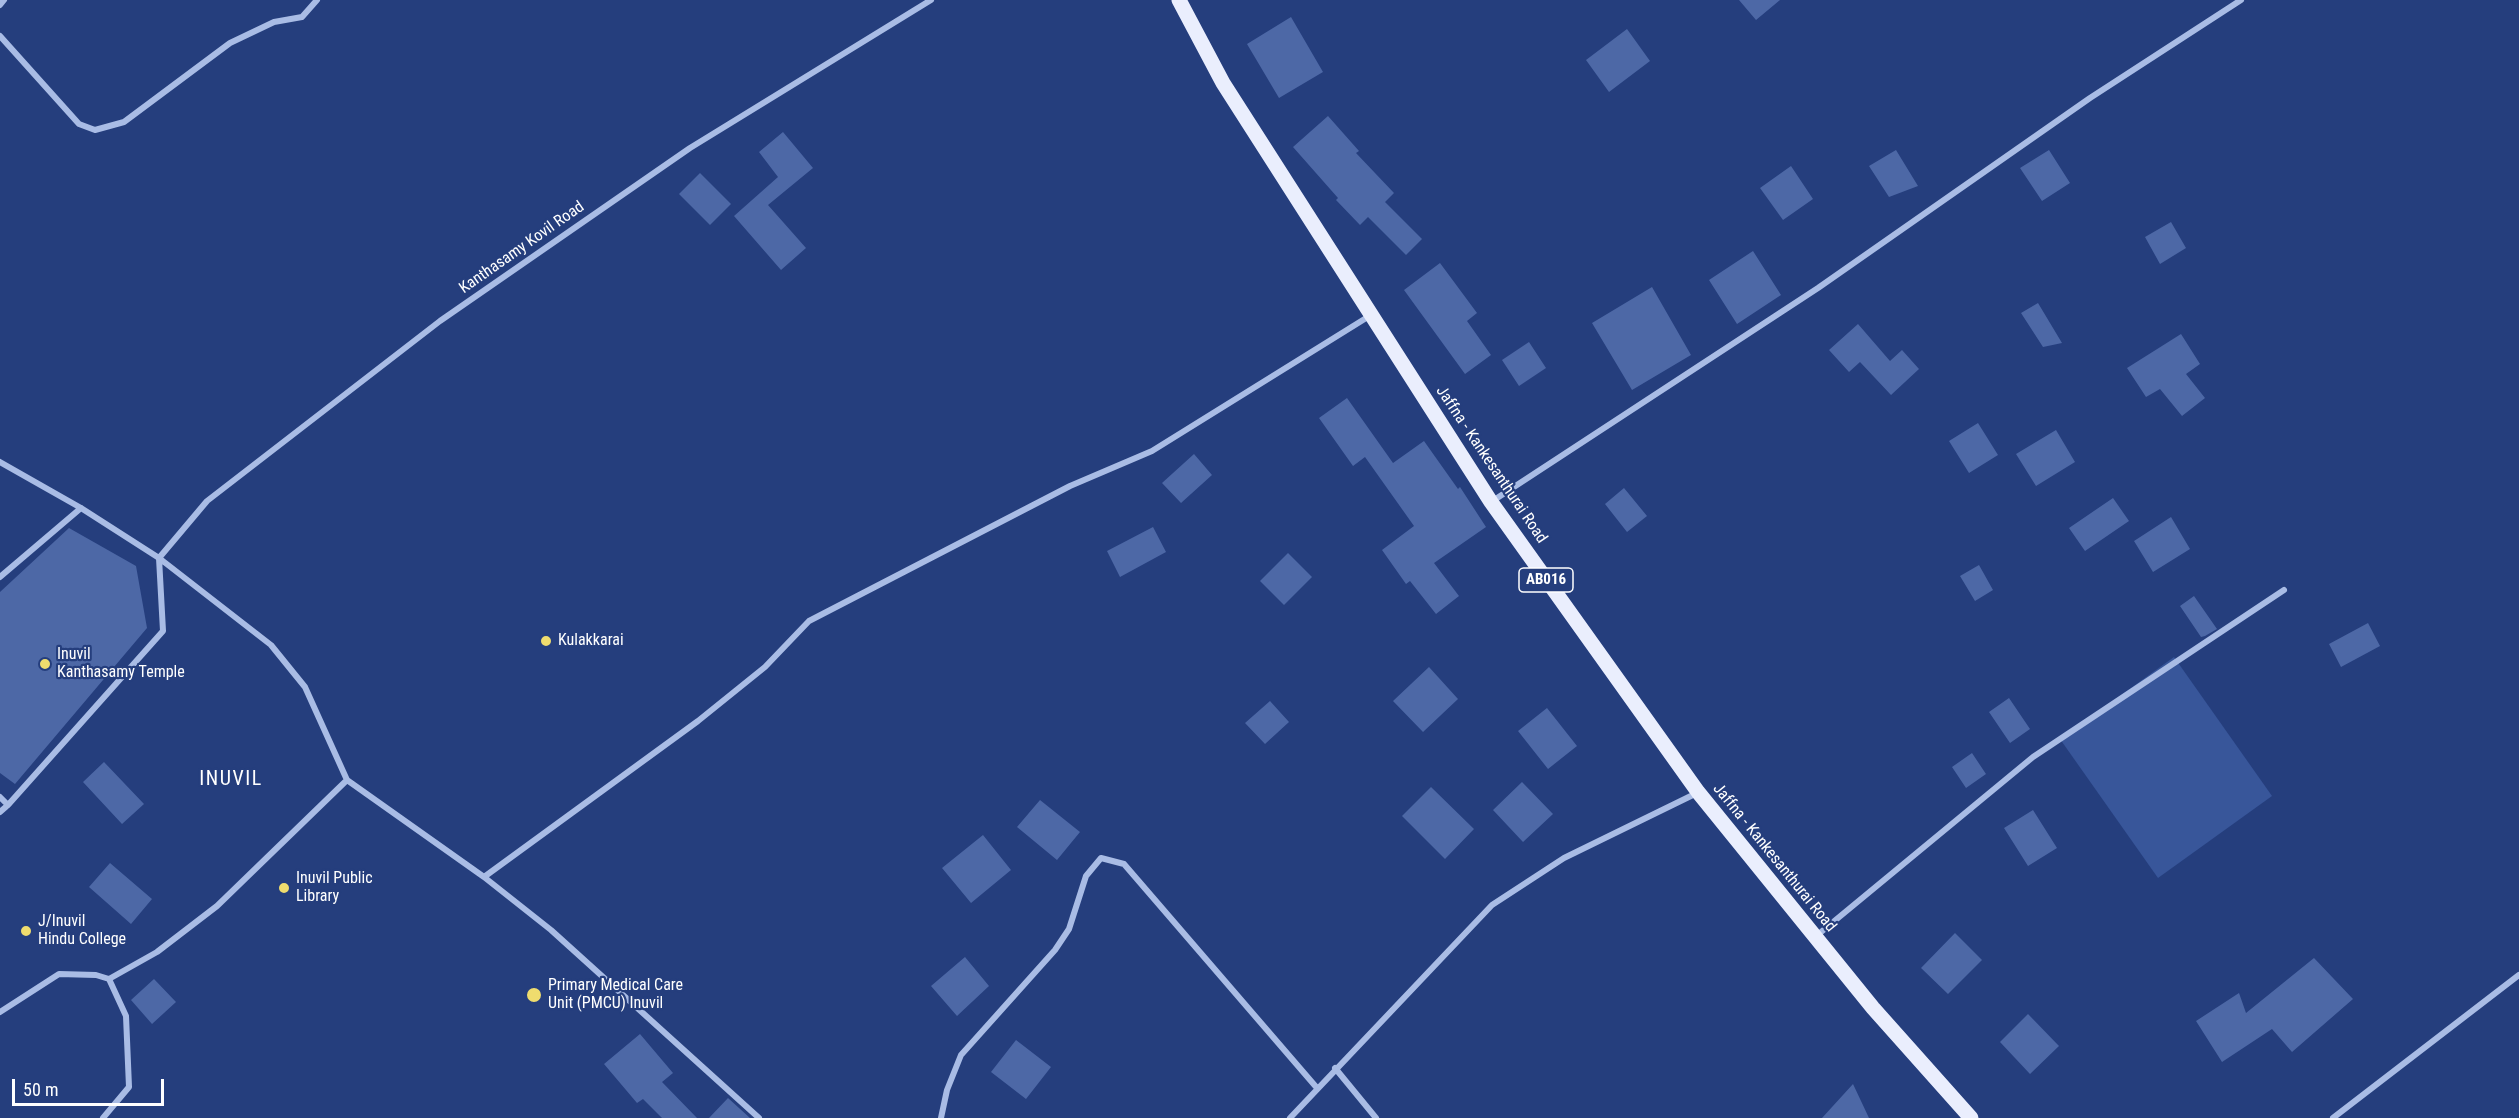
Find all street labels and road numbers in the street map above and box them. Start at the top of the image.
street label: Kanthasamy Kovil Road [456,198,588,298]
street label: Jaffna - Kankesanthurai Road [1431,383,1551,547]
road number: AB016 [1519,568,1573,592]
street label: Jaffna - Kankesanthurai Road [1708,780,1840,936]

